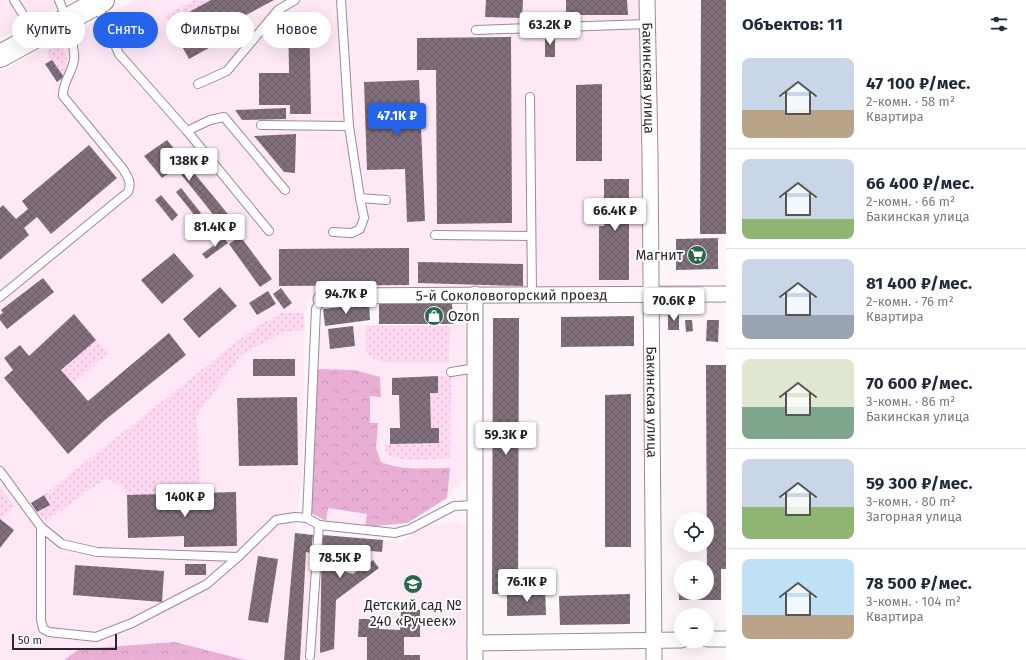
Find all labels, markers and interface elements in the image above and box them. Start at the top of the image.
chip: Купить [12,12,85,48]
chip: Снять [93,12,158,48]
chip: Фильтры [166,12,254,48]
chip: Новое [262,12,331,48]
pin: 63.2K ₽ [513,12,587,46]
icon: filters [988,13,1010,35]
text: Объектов: 11 [742,14,843,35]
text: 63.2K ₽ [529,17,571,32]
street label: Бакинская улица [638,22,658,134]
text: 47 100 ₽/мес. [866,73,970,94]
icon: home [774,74,822,122]
text: 2-комн. · 58 m² [866,94,955,109]
pin: 47.1K ₽ [360,103,434,137]
text: 47.1K ₽ [377,108,417,123]
text: Квартира [866,109,924,124]
pin: 138K ₽ [156,148,222,182]
text: 138K ₽ [169,153,209,168]
text: 66 400 ₽/мес. [866,173,974,194]
icon: home [774,175,822,223]
text: 2-комн. · 66 m² [866,194,955,209]
pin: 66.4K ₽ [578,198,652,232]
text: 66.4K ₽ [593,203,637,218]
text: Бакинская улица [866,209,970,224]
pin: 81.4K ₽ [178,214,252,248]
text: 81.4K ₽ [194,219,236,234]
supermarket icon: Магнит [686,244,708,266]
place label: Магнит [635,247,684,264]
text: 81 400 ₽/мес. [866,273,972,294]
icon: home [774,275,822,323]
pin: 94.7K ₽ [309,281,383,315]
text: 94.7K ₽ [325,286,367,301]
street label: 5-й Соколовогорский проезд [416,287,607,305]
pin: 70.6K ₽ [637,288,711,322]
text: 70.6K ₽ [653,293,695,308]
text: 2-комн. · 76 m² [866,294,954,309]
shop icon: Ozon [423,305,445,327]
place label: Ozon [448,308,480,325]
text: Квартира [866,309,924,324]
street label: Бакинская улица [643,346,660,458]
text: 70 600 ₽/мес. [866,373,973,394]
icon: home [774,375,822,423]
text: 3-комн. · 86 m² [866,394,955,409]
text: Бакинская улица [866,409,970,424]
pin: 59.3K ₽ [469,422,543,456]
text: 59.3K ₽ [484,427,528,442]
text: 59 300 ₽/мес. [866,473,972,494]
icon: home [774,475,822,523]
pin: 140K ₽ [152,484,218,518]
text: 140K ₽ [165,489,205,504]
text: 3-комн. · 80 m² [866,494,956,509]
text: Загорная улица [866,509,962,524]
map controls [674,512,714,648]
button: locate [674,512,714,552]
pin: 78.5K ₽ [303,545,377,579]
text: 78.5K ₽ [319,550,361,565]
button: + [674,560,714,600]
pin: 76.1K ₽ [490,569,564,603]
school or university icon: Детский сад № 240 «Ручеек» [402,573,424,595]
text: 78 500 ₽/мес. [866,573,972,594]
text: 76.1K ₽ [507,574,547,589]
icon: home [774,575,822,623]
text: 3-комн. · 104 m² [866,594,961,609]
place label: Детский сад № 240 «Ручеек» [363,597,462,630]
button: − [674,608,714,648]
text: Квартира [866,609,924,624]
scale bar [12,632,117,651]
text: 50 m [18,634,42,647]

